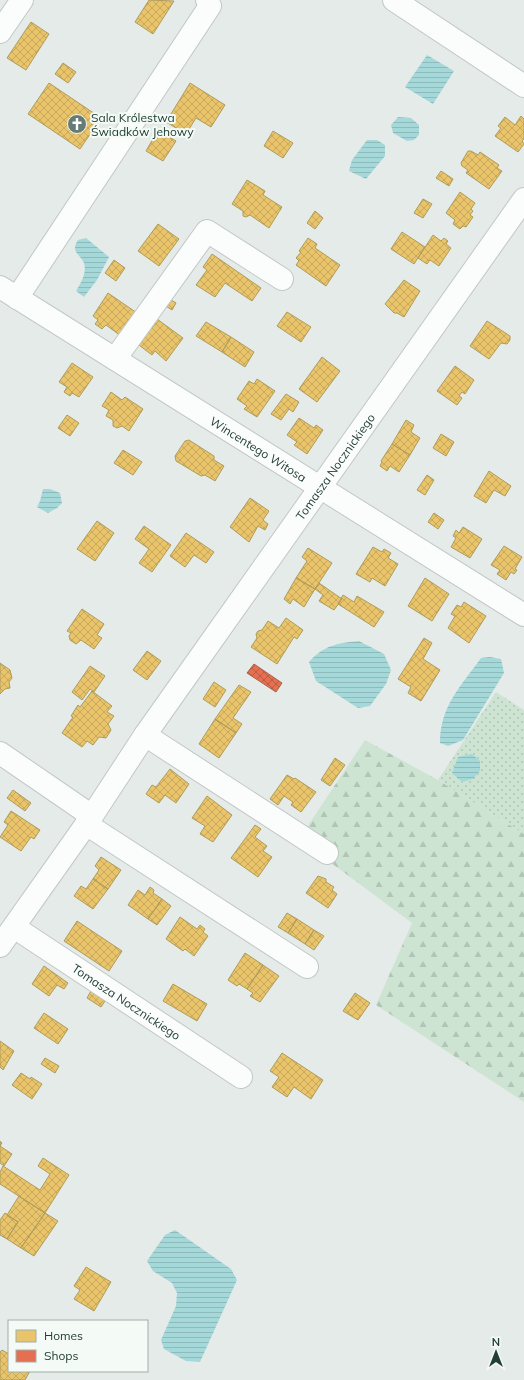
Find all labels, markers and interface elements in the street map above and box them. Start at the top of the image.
place label: Sala Królestwa Świadków Jehowy [91,110,194,139]
church icon: Sala Królestwa Świadków Jehowy [66,113,88,135]
street label: Tomasza Nocznickiego [292,410,378,523]
street label: Wincentego Witosa [208,413,310,485]
street label: Tomasza Nocznickiego [70,960,184,1043]
legend [8,1320,148,1372]
text: Homes [44,1328,83,1343]
north arrow [476,1332,516,1372]
text: N [492,1335,500,1349]
text: Shops [44,1348,79,1363]

